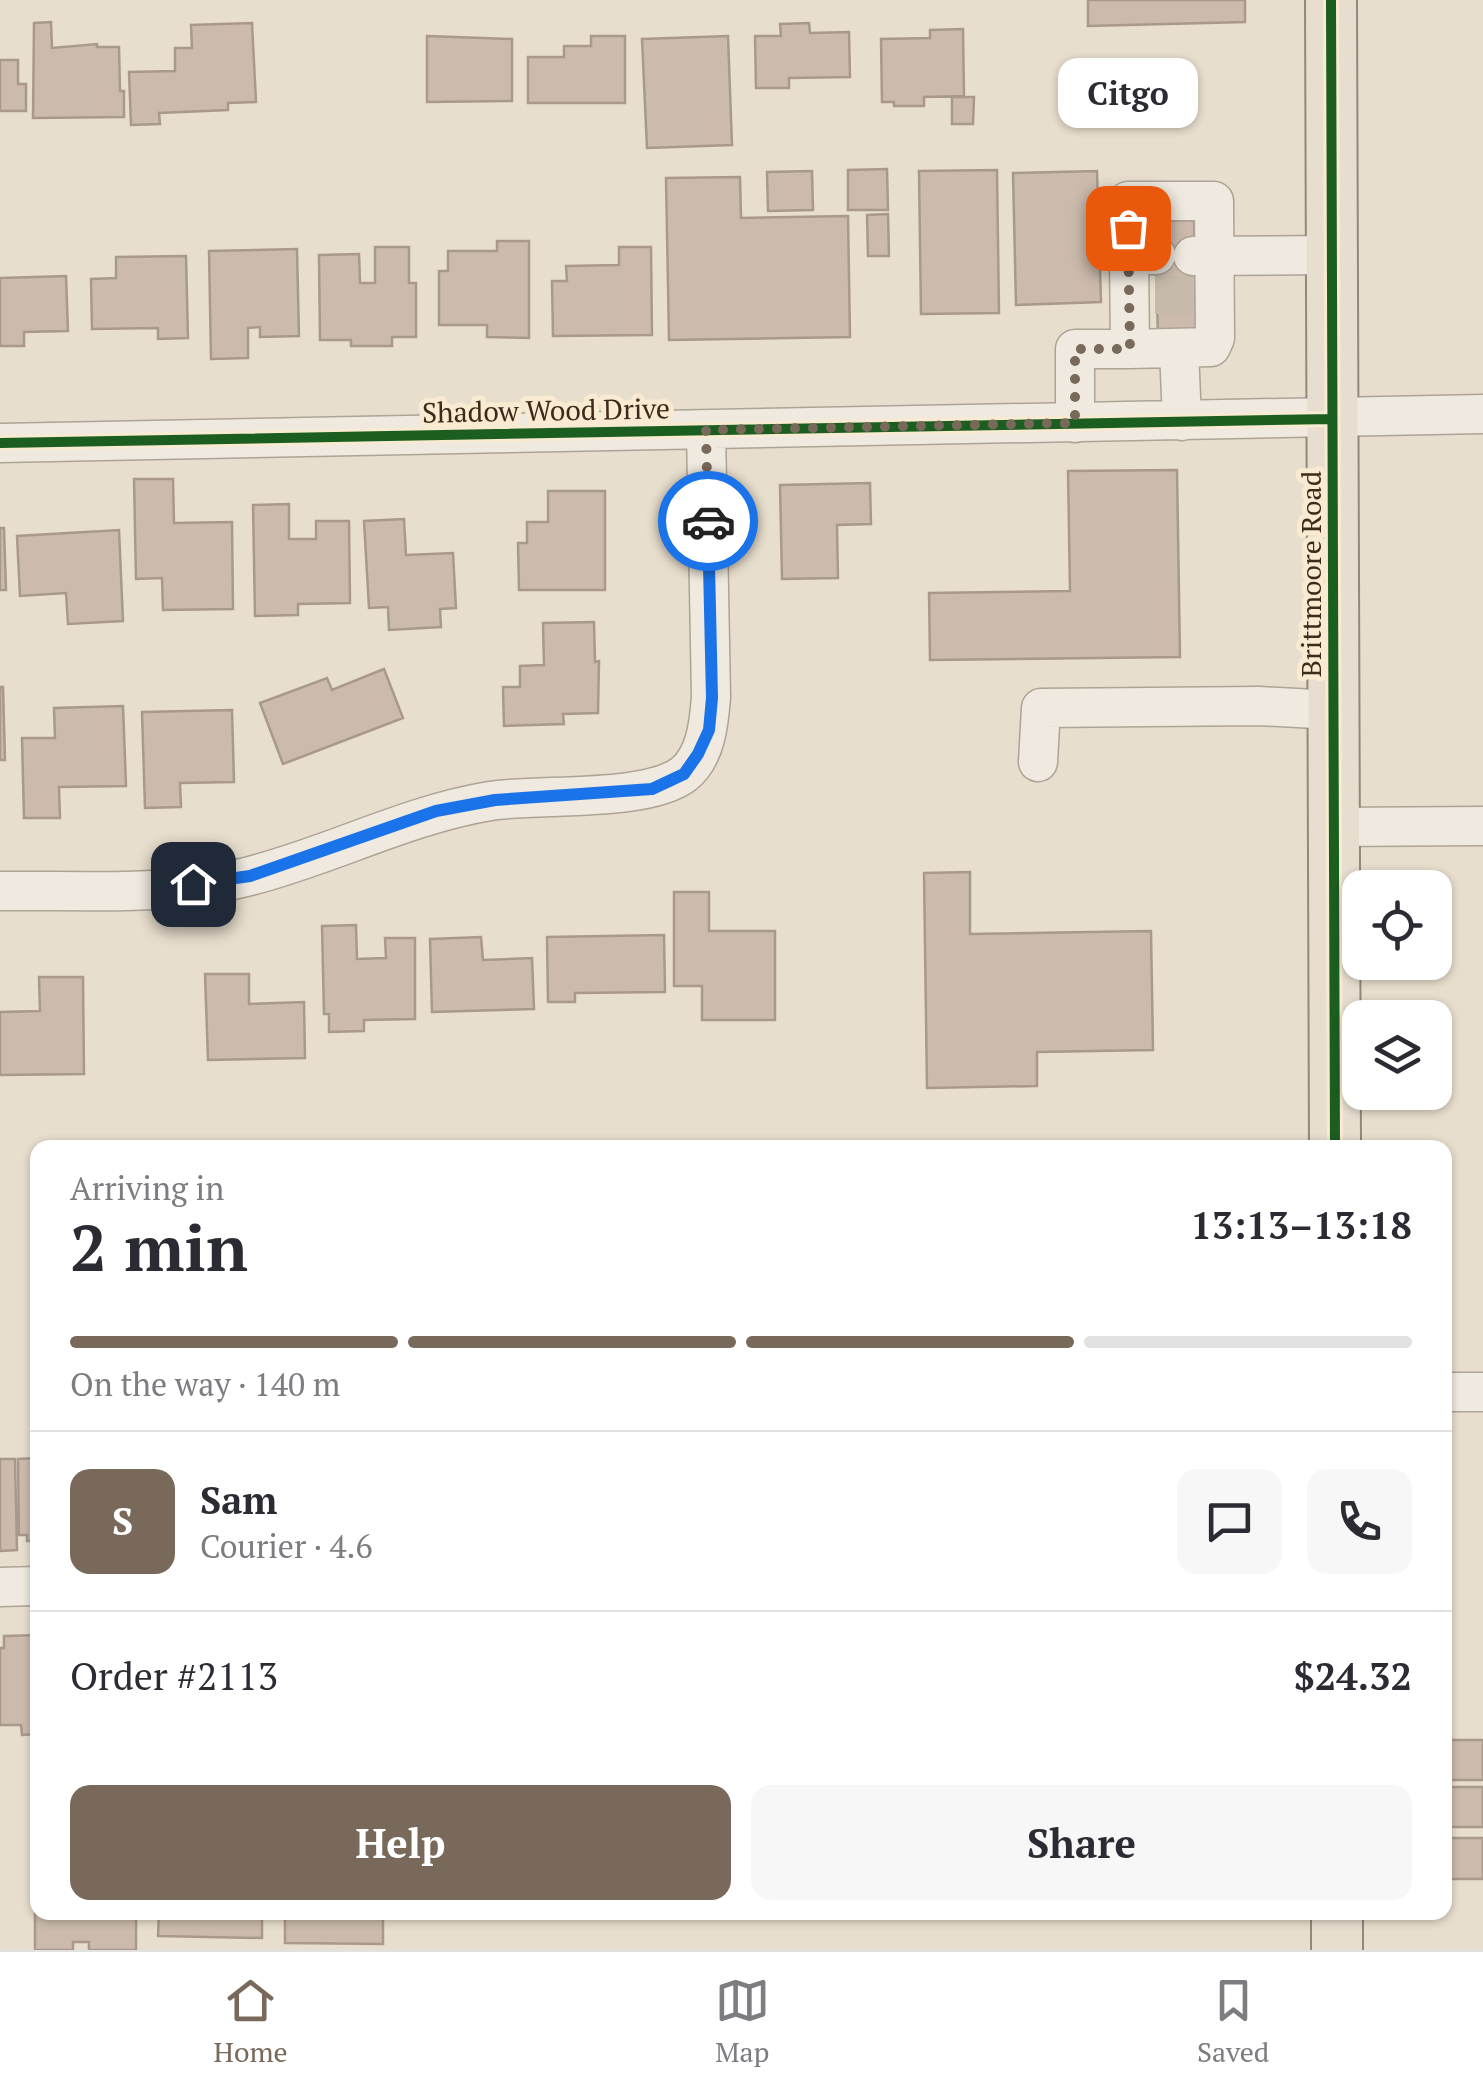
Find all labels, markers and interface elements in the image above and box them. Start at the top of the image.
callout: Citgo [1058,58,1198,128]
text: Citgo [1087,72,1169,114]
pin [1086,186,1171,271]
icon: bag [1101,201,1156,256]
street label: Shadow Wood Drive [422,389,670,431]
courier [658,471,758,571]
street label: Brittmoore Road [1292,471,1329,677]
icon: car [681,494,736,549]
pin [151,842,236,927]
icon: home [166,857,221,912]
map controls [1342,870,1452,1110]
button: locate [1342,870,1452,980]
button: layers [1342,1000,1452,1110]
text: Arriving in [70,1167,224,1209]
text: 13:13–13:18 [1190,1200,1412,1250]
text: 2 min [70,1203,248,1290]
text: On the way · 140 m [70,1363,340,1405]
button: chat [1177,1469,1282,1574]
button: phone [1307,1469,1412,1574]
text: Sam [200,1475,277,1525]
text: S [112,1496,133,1546]
text: Courier · 4.6 [200,1525,372,1567]
text: Order #2113 [70,1651,278,1701]
text: $24.32 [1293,1651,1412,1701]
button: Help [70,1785,731,1900]
button: Share [751,1785,1412,1900]
tab: Home [214,1973,288,2070]
tab: Map [715,1973,770,2070]
tab: Saved [1197,1973,1269,2070]

